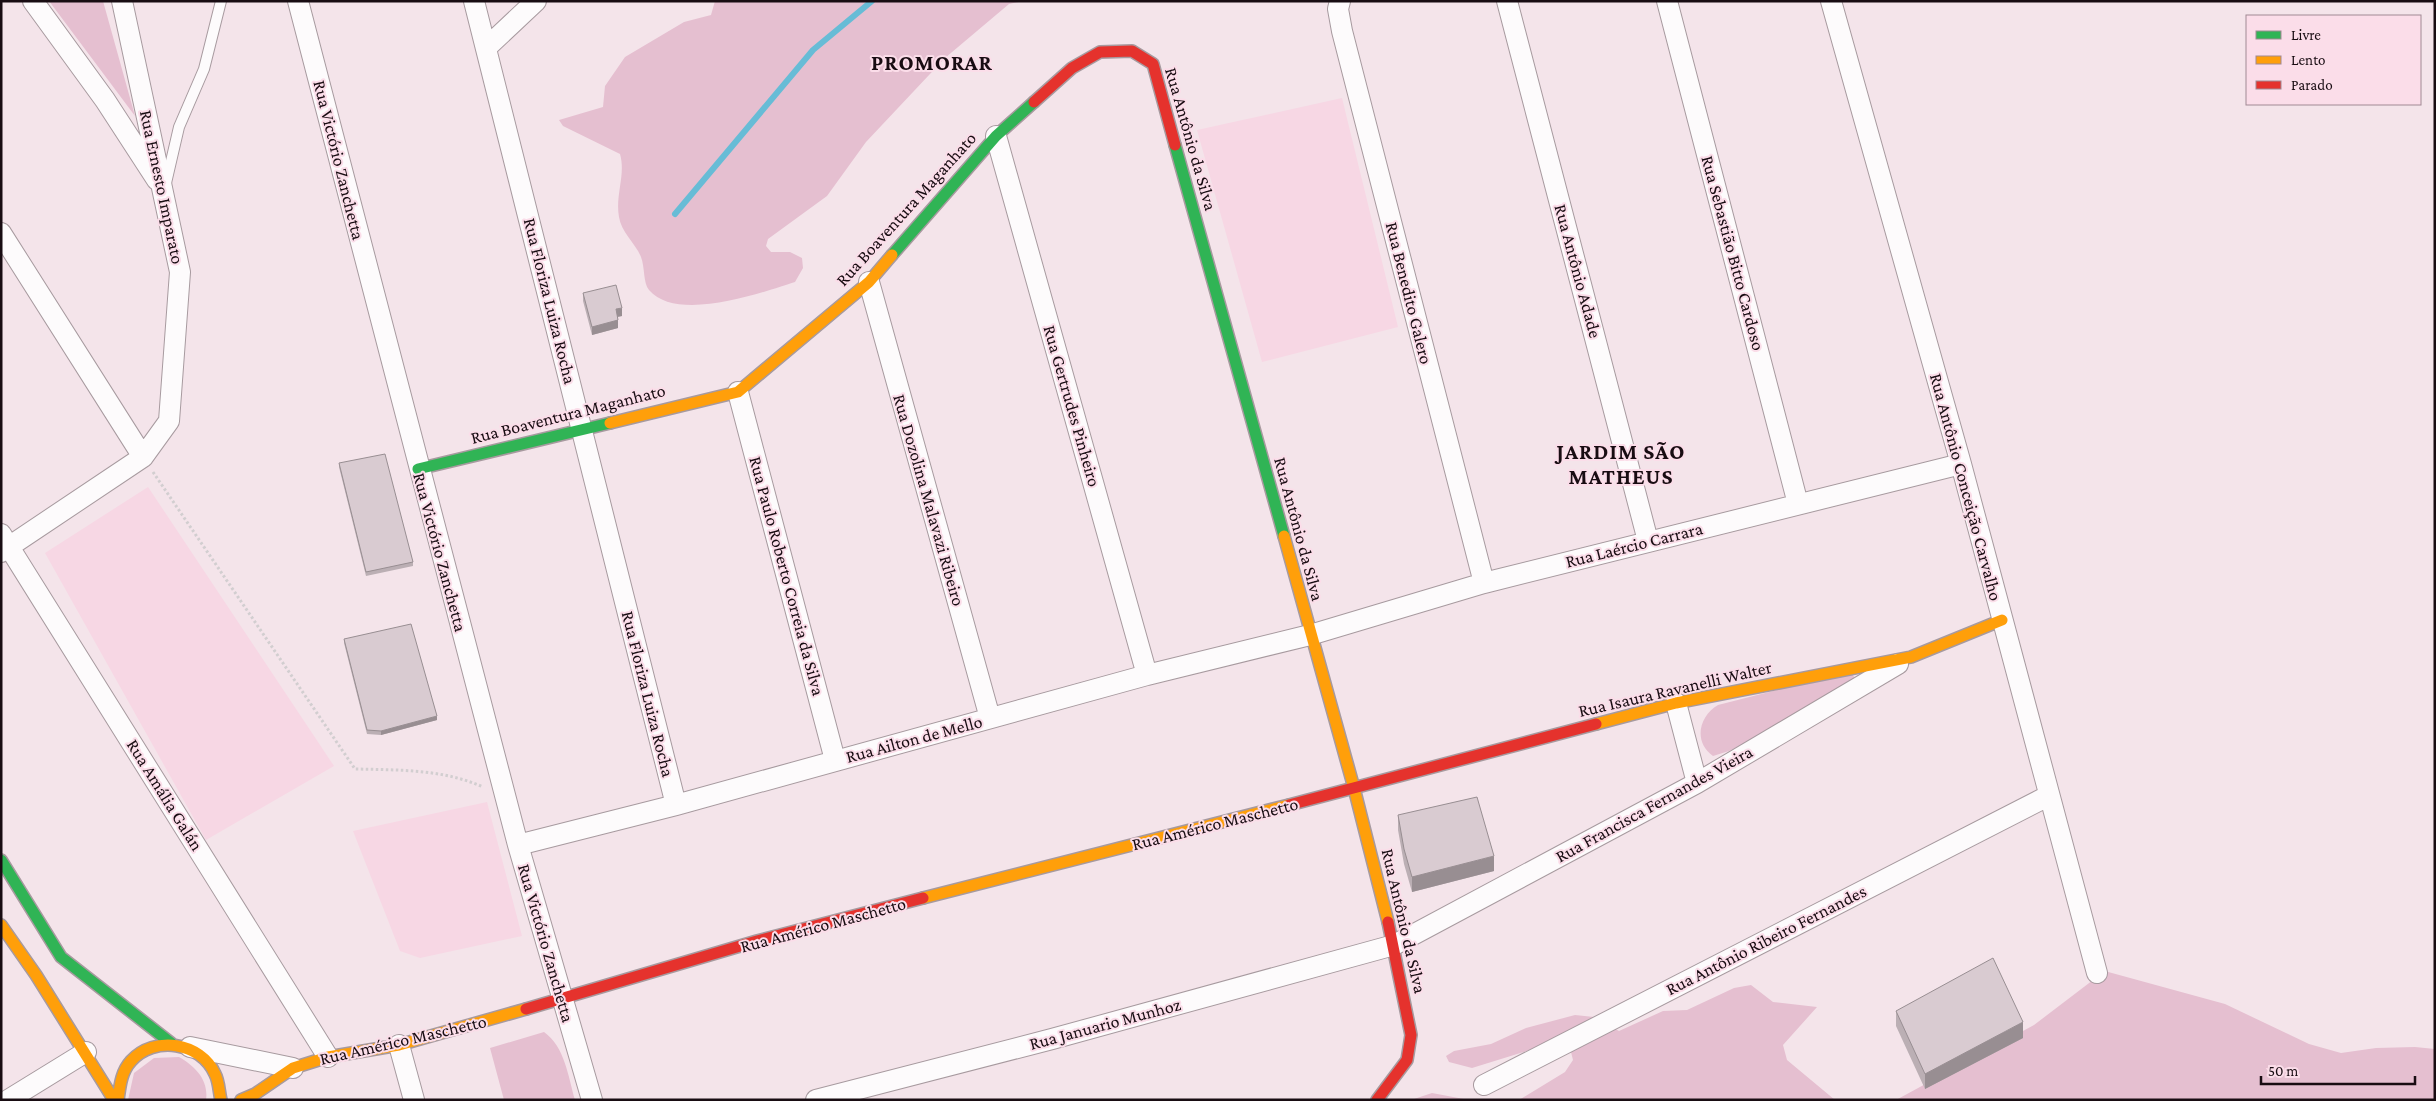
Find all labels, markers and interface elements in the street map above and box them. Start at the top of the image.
legend [2246,15,2421,105]
text: Livre [2291,27,2321,43]
district label: PROMORAR [871,50,993,75]
text: Lento [2291,52,2325,68]
street label: Rua Antônio da Silva [1161,65,1221,213]
text: Parado [2291,77,2333,93]
street label: Rua Victório Zanchetta [309,78,369,242]
street label: Rua Ernesto Imparato [136,108,188,266]
street label: Rua Boaventura Maganhato [832,128,980,290]
street label: Rua Sebastião Bitto Cardoso [1697,153,1769,353]
street label: Rua Antônio Adade [1551,202,1606,340]
street label: Rua Floriza Luiza Rocha [520,216,580,386]
street label: Rua Benedito Galero [1382,220,1436,366]
street label: Rua Gertrudes Pinheiro [1039,323,1105,489]
street label: Rua Antônio Conceição Carvalho [1926,371,2006,603]
street label: Rua Boaventura Maganhato [469,380,667,448]
street label: Rua Dozolina Malavazi Ribeiro [889,392,969,608]
district label: JARDIM SÃO MATHEUS [1555,439,1685,489]
street label: Rua Paulo Roberto Correia da Silva [745,454,829,698]
street label: Rua Antônio da Silva [1270,455,1328,603]
street label: Rua Victório Zanchetta [409,470,471,634]
street label: Rua Laércio Carrara [1563,518,1705,572]
street label: Rua Floriza Luiza Rocha [618,609,678,779]
street label: Rua Isaura Ravanelli Walter [1576,657,1774,721]
street label: Rua Ailton de Mello [844,711,985,767]
street label: Rua Amália Galán [123,736,207,855]
street label: Rua Francisca Fernandes Vieira [1552,741,1756,867]
street label: Rua Américo Maschetto [1130,794,1300,854]
street label: Rua Antônio da Silva [1378,847,1430,995]
street label: Rua Victório Zanchetta [514,861,578,1025]
street label: Rua Antônio Ribeiro Fernandes [1663,881,1869,999]
street label: Rua Américo Maschetto [738,893,908,957]
street label: Rua Januario Munhoz [1027,994,1183,1054]
street label: Rua Américo Maschetto [318,1011,488,1069]
scale bar [2261,1054,2415,1086]
text: 50 m [2268,1063,2298,1079]

